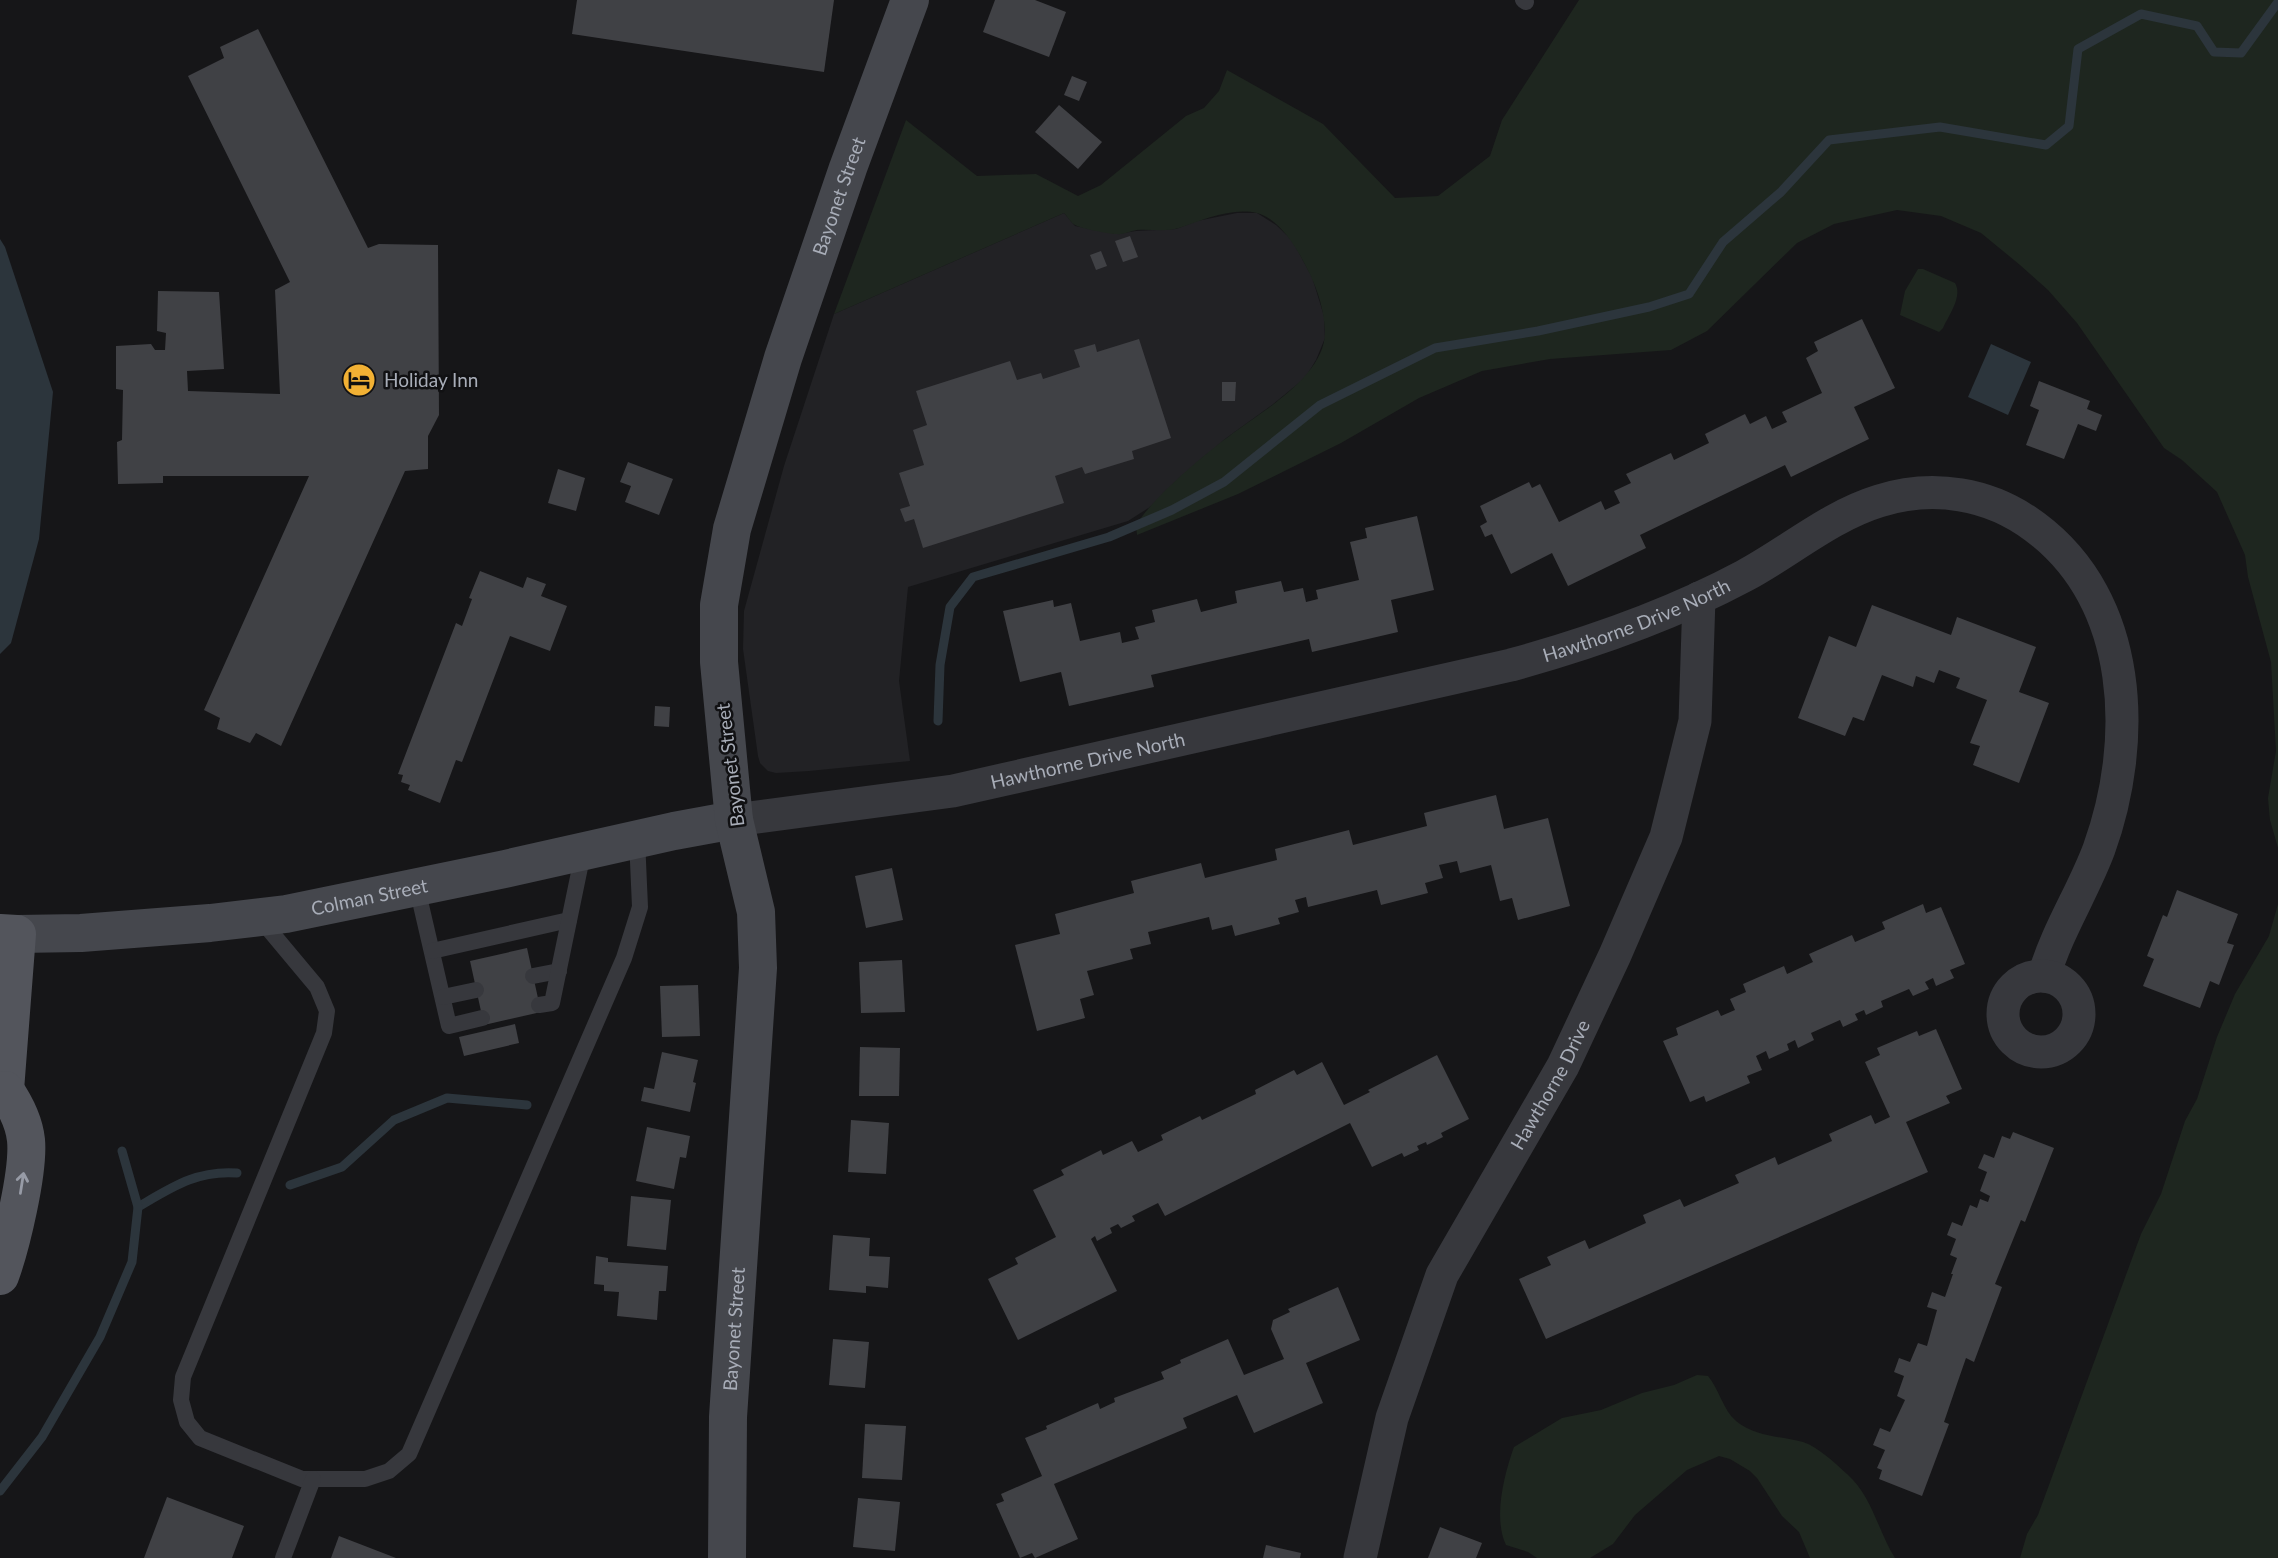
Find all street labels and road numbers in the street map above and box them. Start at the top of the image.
street label: Bayonet Street [807,133,870,258]
street label: Hawthorne Drive North [1540,573,1733,666]
street label: Bayonet Street [711,702,748,828]
street label: Hawthorne Drive North [988,727,1187,793]
street label: Colman Street [309,873,430,920]
street label: Hawthorne Drive [1505,1016,1594,1154]
street label: Bayonet Street [718,1266,749,1392]

